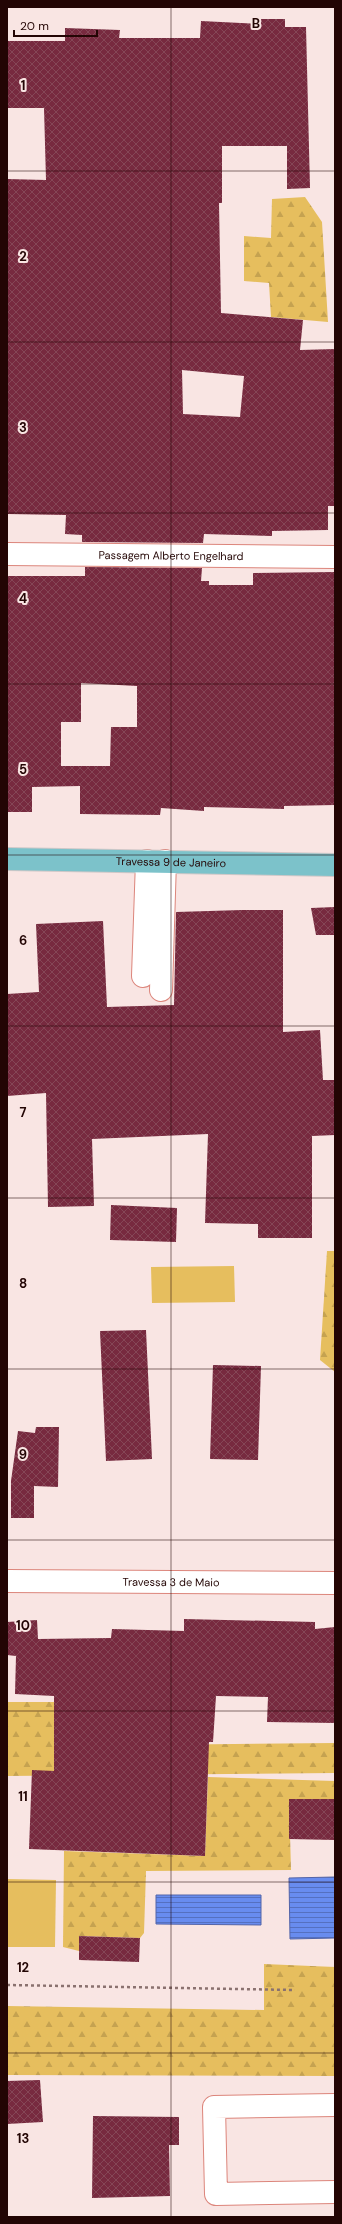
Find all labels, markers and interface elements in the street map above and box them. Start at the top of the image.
scale bar [14,12,97,38]
text: B [252,15,260,32]
text: 20 m [20,18,49,34]
text: 1 [21,77,25,94]
text: 2 [19,248,27,265]
text: 3 [19,419,27,436]
street label: Passagem Alberto Engelhard [98,548,244,563]
text: 4 [19,590,27,607]
text: 5 [19,761,27,778]
street label: Travessa 9 de Janeiro [116,854,226,870]
text: 6 [19,932,27,949]
text: 7 [20,1104,27,1121]
text: 8 [19,1275,27,1292]
text: 9 [19,1446,27,1463]
street label: Travessa 3 de Maio [122,1575,220,1589]
text: 10 [16,1617,30,1634]
text: 11 [18,1788,28,1805]
text: 12 [17,1959,29,1976]
text: 13 [17,2130,29,2147]

